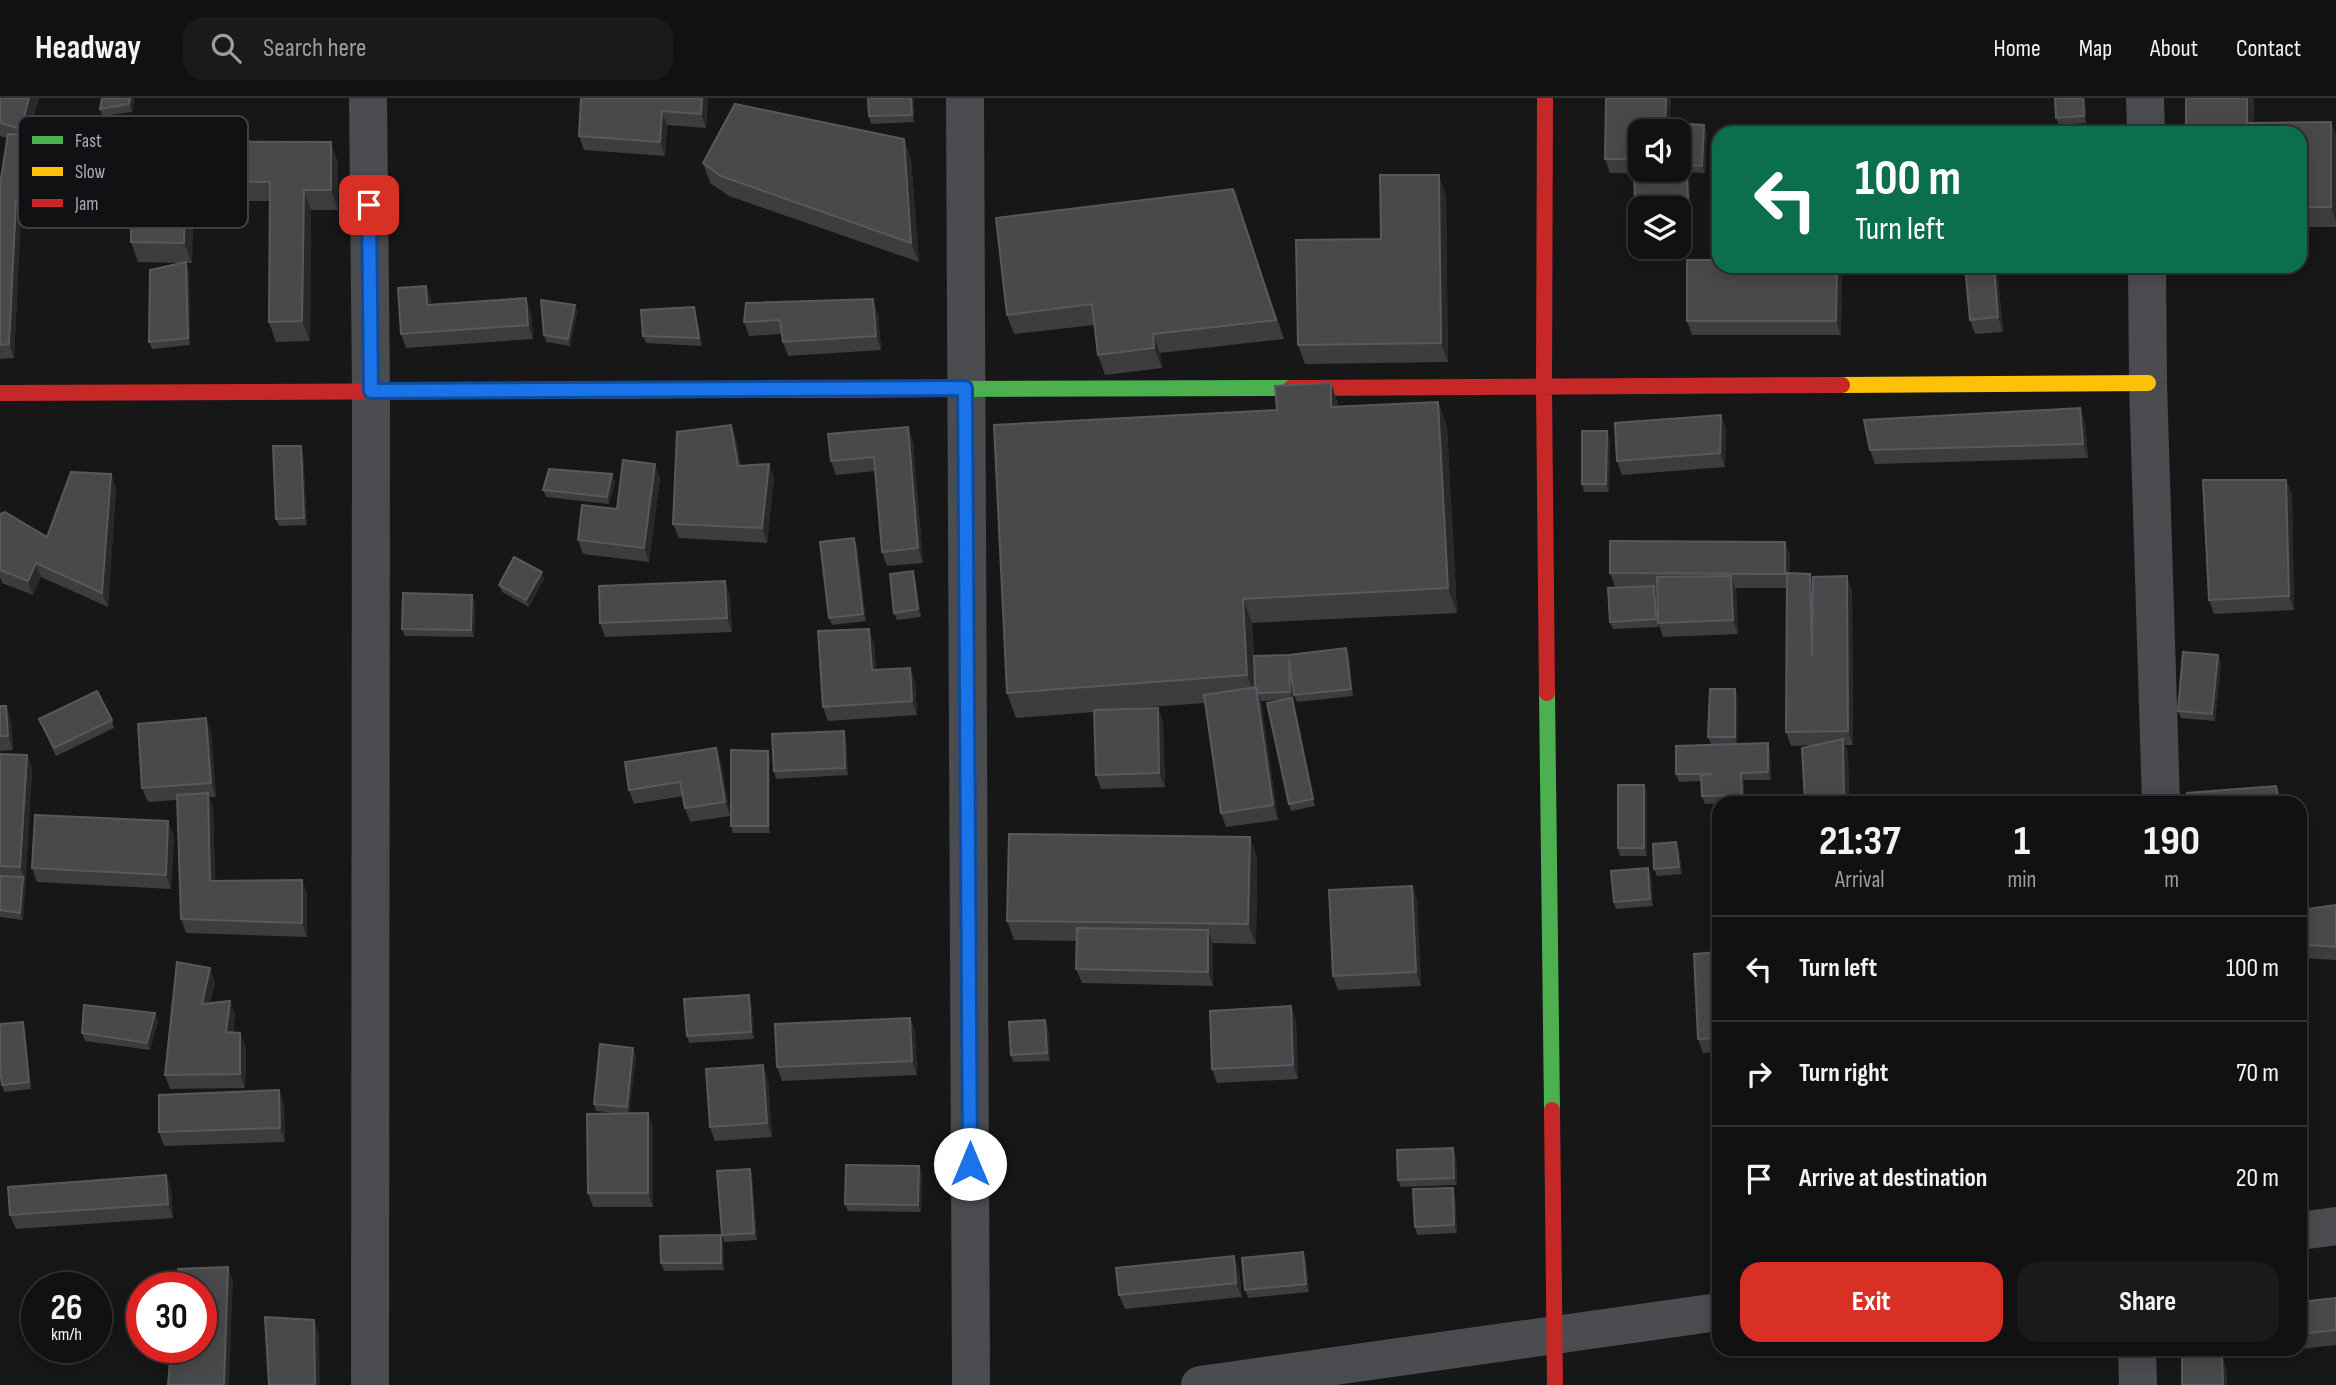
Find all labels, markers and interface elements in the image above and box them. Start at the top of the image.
search box [183,17,673,80]
text: Headway [35,28,141,68]
icon: search [207,29,245,67]
text: Search here [263,33,366,64]
text: Home [1993,34,2041,63]
text: Map [2079,34,2112,63]
text: About [2150,34,2198,63]
text: Contact [2236,34,2301,63]
legend [18,116,248,228]
map controls [1628,119,1691,259]
button: sound [1628,119,1691,182]
text: Fast [75,130,102,153]
text: 100 m [1855,150,1961,209]
icon: left [1740,154,1831,245]
text: Slow [75,161,105,184]
pin [339,175,399,235]
icon: arrive [350,186,388,224]
text: Jam [74,193,98,216]
button: layers [1628,196,1691,259]
text: Turn left [1855,210,1945,249]
text: 21:37 [1819,816,1901,867]
text: 1 [2014,816,2030,867]
text: 190 [2144,816,2200,867]
text: Arrival [1835,866,1885,894]
text: min [2008,866,2036,894]
text: m [2164,866,2179,894]
icon: left [1740,950,1778,988]
text: Turn left [1799,953,1877,984]
text: 100 m [2226,953,2279,984]
icon: right [1740,1055,1778,1093]
text: Turn right [1799,1058,1888,1089]
text: 70 m [2236,1058,2279,1089]
position arrow [933,1127,1007,1201]
icon: arrive [1740,1160,1778,1198]
text: Arrive at destination [1799,1163,1987,1194]
text: 20 m [2236,1163,2279,1194]
button: Exit [1740,1262,2003,1342]
button: Share [2017,1262,2279,1342]
speed limit sign: 30 [126,1272,217,1363]
text: 26 [51,1287,82,1330]
text: km/h [51,1324,82,1345]

